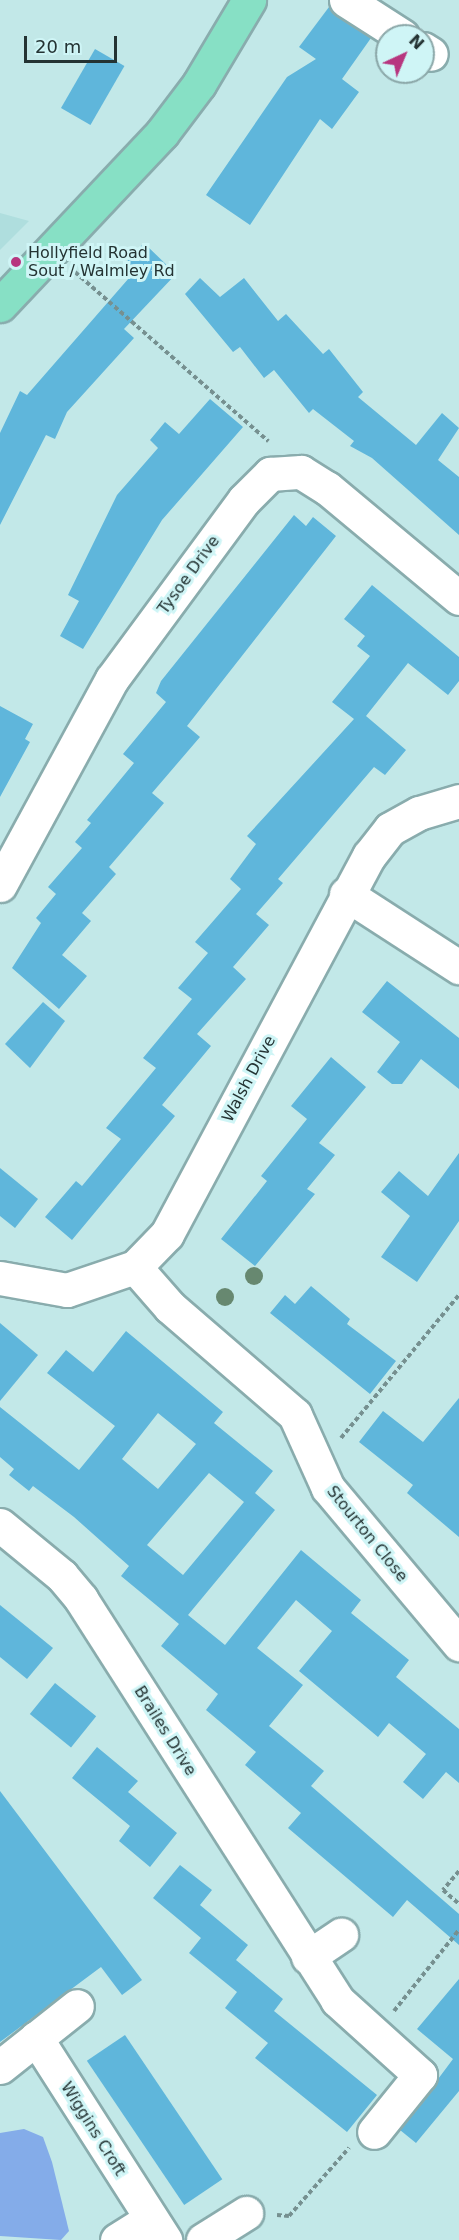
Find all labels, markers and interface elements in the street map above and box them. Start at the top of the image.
scale bar [27,24,120,62]
north arrow [375,24,435,84]
text: N [405,31,428,54]
text: 20 m [35,36,81,57]
place label: Hollyfield Road Sout / Walmley Rd [28,243,175,281]
marker: Hollyfield Road Sout / Walmley Rd [9,255,23,269]
street label: Tysoe Drive [154,532,224,618]
street label: Walsh Drive [218,1032,280,1126]
street label: Stourton Close [322,1482,412,1586]
street label: Brailes Drive [130,1683,200,1779]
street label: Wiggins Croft [56,2079,130,2179]

